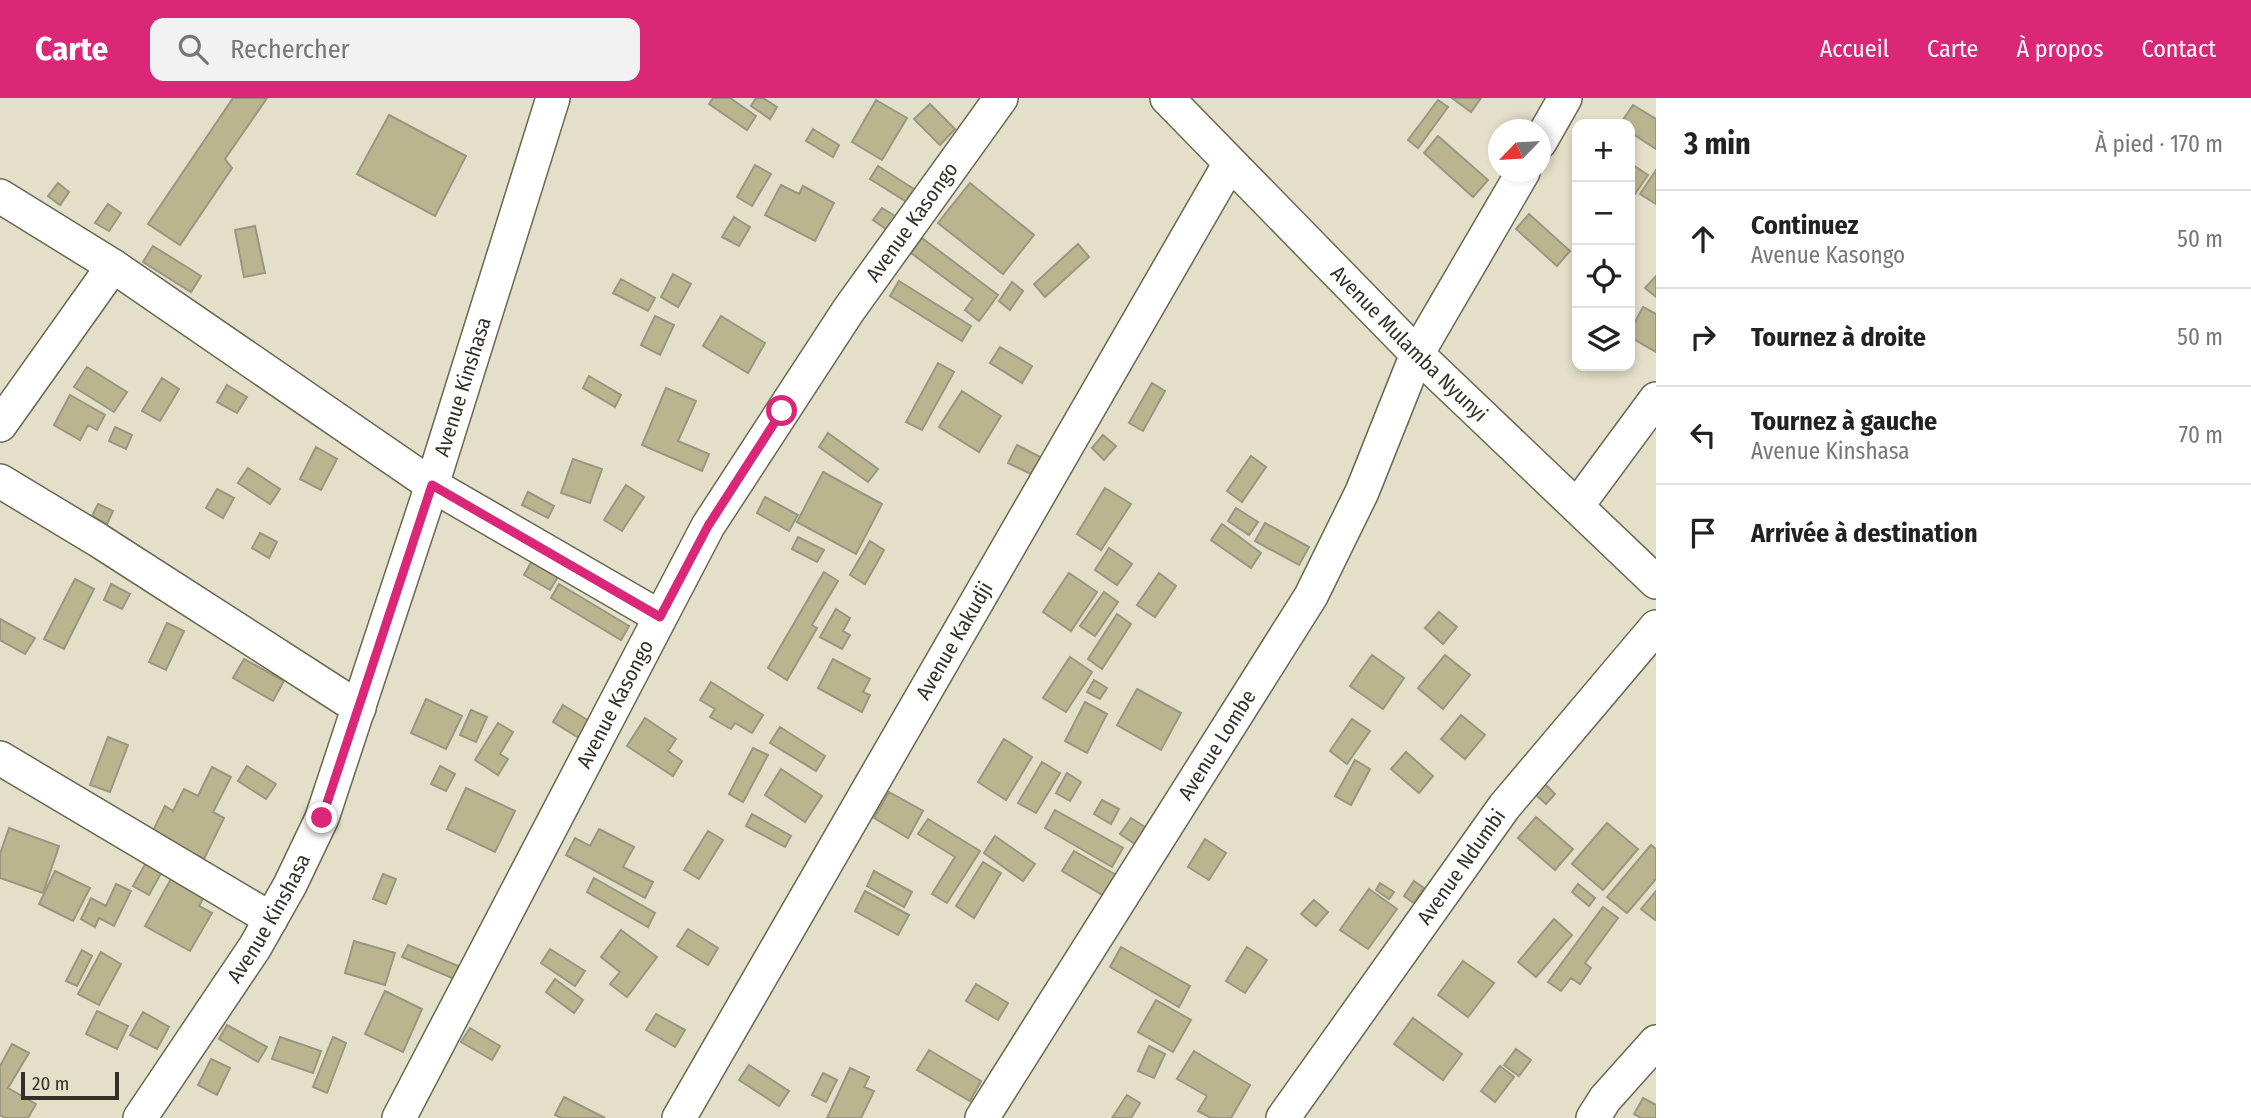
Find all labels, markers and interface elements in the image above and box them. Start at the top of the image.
search box [150,18,640,81]
text: Carte [35,29,108,69]
icon: search [174,30,212,68]
text: Rechercher [230,34,350,65]
text: Accueil [1820,35,1889,63]
text: Carte [1927,35,1978,63]
text: À propos [2016,35,2103,63]
text: Contact [2141,35,2216,63]
north arrow [1488,119,1551,182]
map controls [1572,119,1635,371]
button: + [1572,119,1635,182]
text: 3 min [1684,126,1751,162]
text: À pied · 170 m [2095,130,2223,158]
street label: Avenue Kasongo [860,157,964,287]
button: − [1572,182,1635,245]
text: Continuez [1751,210,1858,241]
icon: ahead [1684,220,1722,258]
text: 50 m [2177,225,2223,253]
text: Avenue Kasongo [1751,241,1905,269]
button: locate [1572,245,1635,308]
street label: Avenue Mulamba Nyunyi [1325,260,1493,427]
button: layers [1572,308,1635,371]
street label: Avenue Kinshasa [429,314,497,460]
icon: right [1684,318,1722,356]
text: Tournez à droite [1751,322,1926,353]
text: 50 m [2177,323,2223,351]
route start [766,395,797,426]
text: Tournez à gauche [1751,406,1937,437]
icon: left [1684,416,1722,454]
text: 70 m [2179,421,2223,449]
text: Avenue Kinshasa [1751,437,1910,465]
icon: arrive [1684,514,1722,552]
text: Arrivée à destination [1751,518,1978,549]
street label: Avenue Kakudji [910,577,999,704]
street label: Avenue Kasongo [571,636,659,772]
street label: Avenue Lombe [1173,685,1262,805]
route end [306,802,337,833]
street label: Avenue Ndumbi [1412,804,1511,930]
street label: Avenue Kinshasa [222,849,316,988]
scale bar [21,1069,119,1101]
text: 20 m [32,1072,69,1095]

